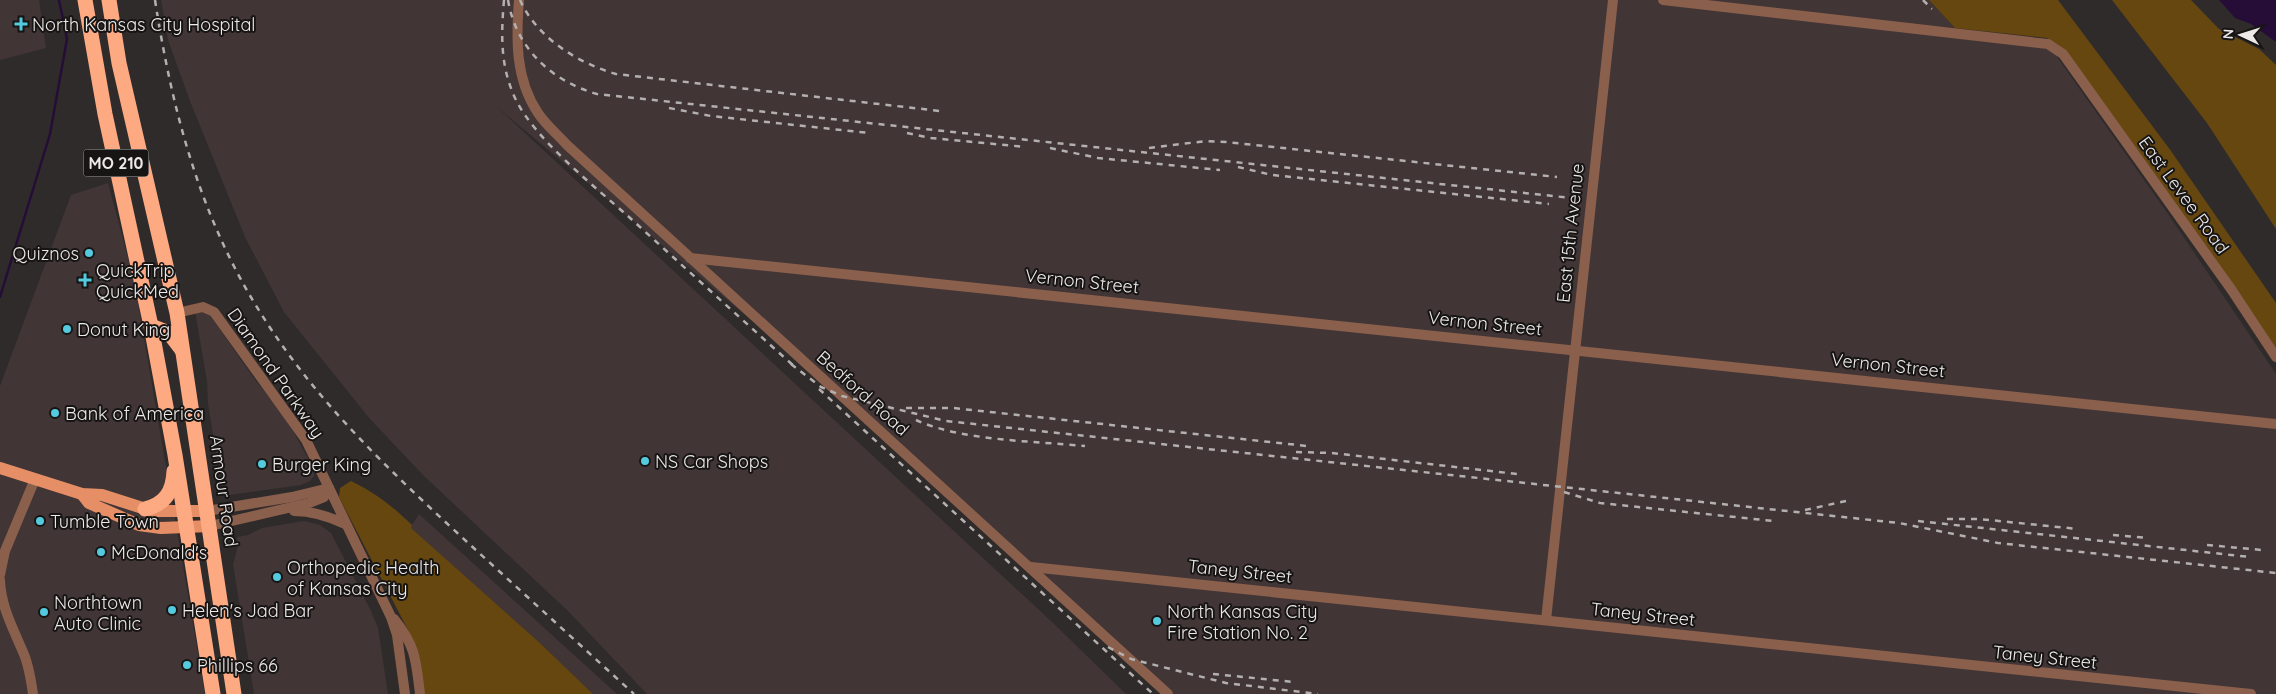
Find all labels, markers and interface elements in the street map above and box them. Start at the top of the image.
north arrow [2216,10,2266,60]
place label: North Kansas City Hospital [32,13,256,36]
marker: North Kansas City Hospital [14,17,28,31]
text: N [2219,28,2237,40]
street label: East Levee Road [2134,132,2234,258]
road number: MO 210 [84,150,148,177]
street label: East 15th Avenue [1551,162,1589,304]
place label: Quiznos [13,242,79,265]
marker: Quiznos [83,247,95,259]
place label: QuickTrip QuickMed [96,259,179,303]
street label: Vernon Street [1024,264,1140,298]
marker: QuickTrip QuickMed [78,273,92,287]
street label: Diamond Parkway [222,303,330,443]
street label: Vernon Street [1427,306,1543,340]
place label: Donut King [77,318,170,341]
marker: Donut King [61,323,73,335]
street label: Bedford Road [812,345,914,441]
street label: Vernon Street [1830,348,1946,382]
place label: Bank of America [65,402,204,425]
marker: Bank of America [49,407,61,419]
street label: Armour Road [205,434,243,548]
place label: NS Car Shops [655,450,768,473]
place label: Burger King [272,453,371,476]
marker: NS Car Shops [639,455,651,467]
marker: Burger King [256,458,268,470]
place label: Tumble Town [50,510,159,533]
marker: Tumble Town [34,515,46,527]
place label: McDonald's [111,541,207,564]
marker: McDonald's [95,546,107,558]
street label: Taney Street [1187,554,1293,588]
place label: Orthopedic Health of Kansas City [287,556,440,600]
marker: Orthopedic Health of Kansas City [271,571,283,583]
place label: Northtown Auto Clinic [54,591,142,635]
street label: Taney Street [1590,597,1696,631]
place label: Helen's Jad Bar [182,599,313,622]
place label: North Kansas City Fire Station No. 2 [1167,600,1317,644]
marker: Helen's Jad Bar [166,604,178,616]
marker: Northtown Auto Clinic [38,606,50,618]
marker: North Kansas City Fire Station No. 2 [1151,615,1163,627]
street label: Taney Street [1992,640,2098,674]
place label: Phillips 66 [197,654,278,677]
marker: Phillips 66 [181,659,193,671]

